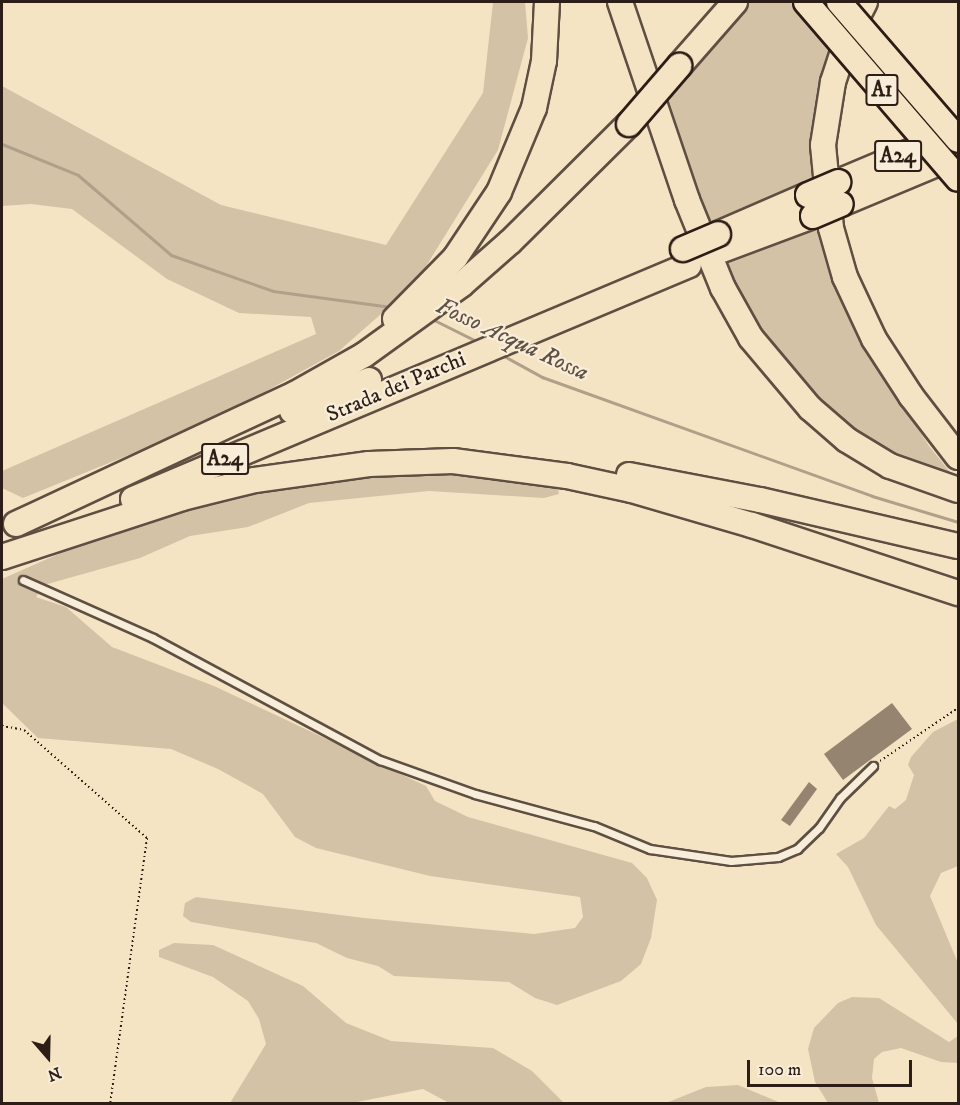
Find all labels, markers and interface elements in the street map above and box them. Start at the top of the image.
road number: A1 [864,72,900,108]
road number: A24 [874,138,922,174]
water label: Fosso Acqua Rossa [431,292,593,388]
street label: Strada dei Parchi [322,346,470,428]
road number: A24 [201,441,249,477]
north arrow [18,1027,78,1087]
scale bar [750,1048,915,1086]
text: 100 m [758,1059,801,1081]
text: N [45,1062,64,1086]

